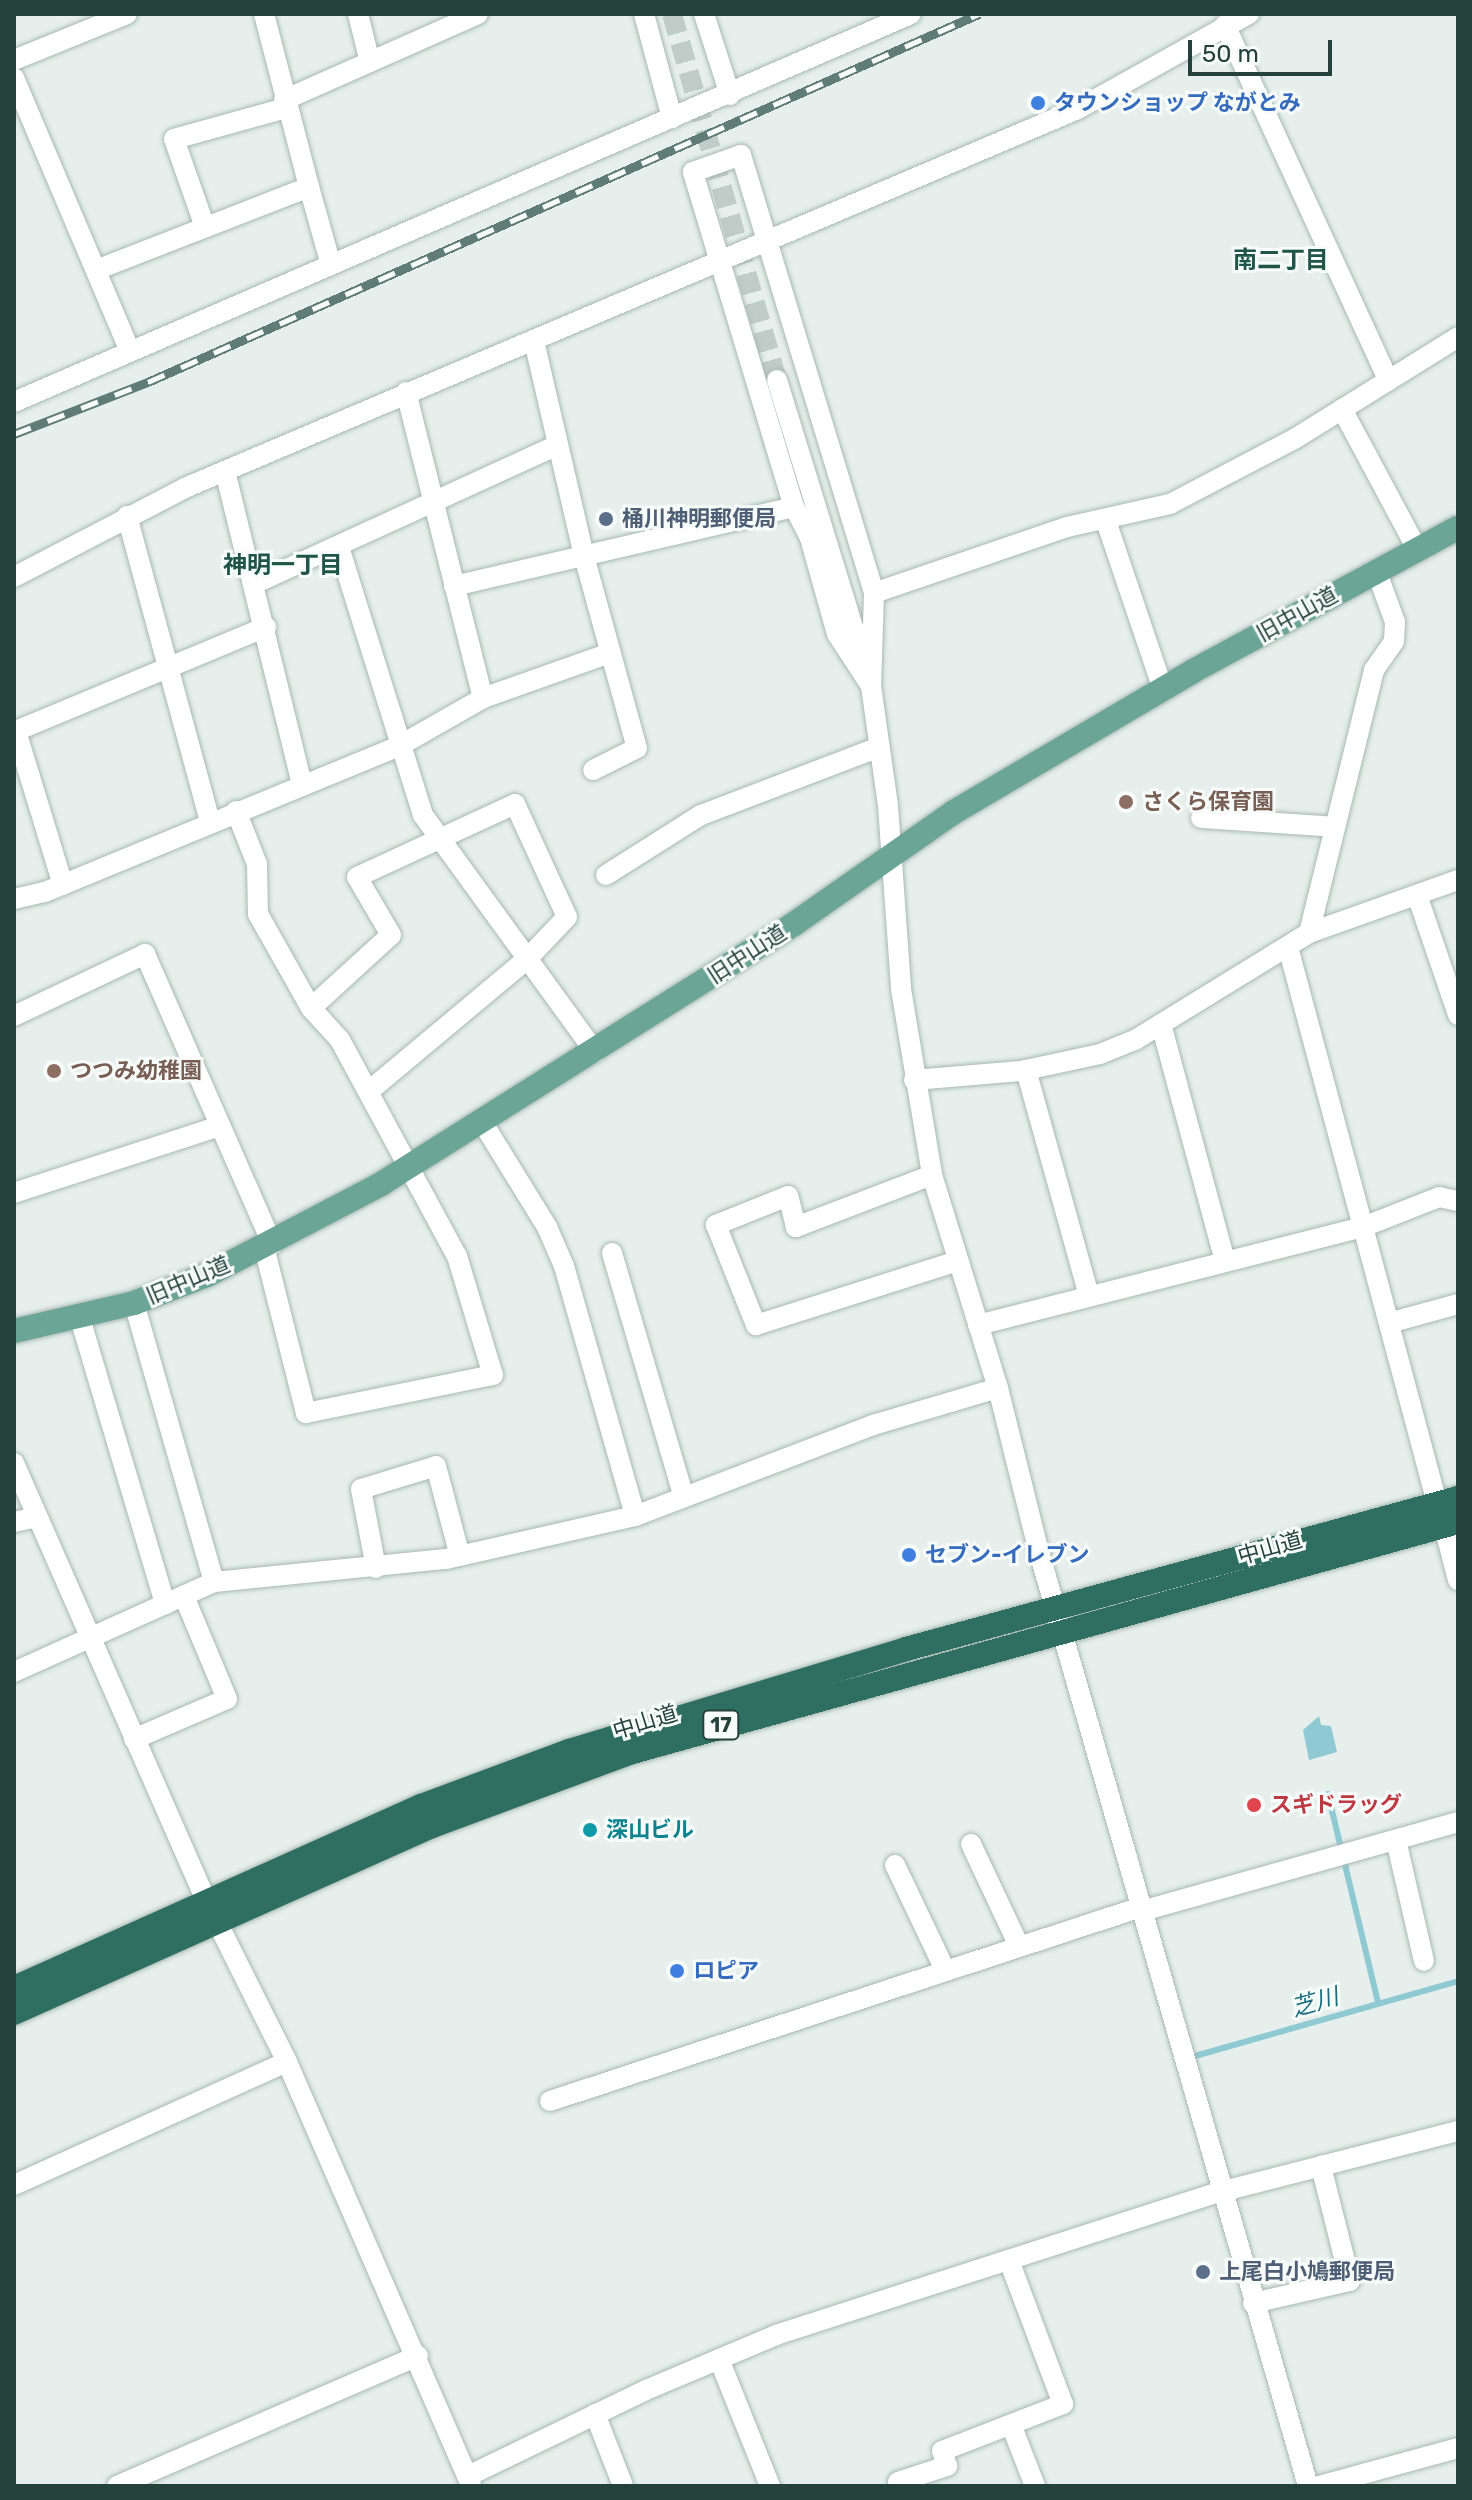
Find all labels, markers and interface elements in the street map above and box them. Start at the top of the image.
scale bar [1192,24,1336,74]
text: 50 m [1202,40,1259,68]
place label: タウンショップ ながとみ [1054,90,1301,116]
marker: タウンショップ ながとみ [1029,94,1047,112]
district label: 南二丁目 [1233,247,1329,275]
place label: 桶川神明郵便局 [622,506,776,532]
marker: 桶川神明郵便局 [597,510,615,528]
district label: 神明一丁目 [223,552,343,580]
street label: 旧中山道 [1252,581,1342,647]
place label: さくら保育園 [1142,789,1274,815]
marker: さくら保育園 [1117,793,1135,811]
street label: 旧中山道 [703,919,791,989]
place label: つつみ幼稚園 [70,1058,202,1084]
marker: つつみ幼稚園 [45,1062,63,1080]
street label: 旧中山道 [142,1251,234,1309]
street label: 中山道 [1235,1526,1305,1570]
place label: セブン-イレブン [925,1542,1089,1568]
marker: セブン-イレブン [900,1546,918,1564]
street label: 中山道 [610,1700,680,1744]
road number: 17 [701,1709,741,1741]
place label: スギドラッグ [1270,1792,1402,1818]
marker: スギドラッグ [1245,1796,1263,1814]
place label: 深山ビル [606,1817,694,1843]
marker: 深山ビル [581,1821,599,1839]
place label: ロピア [693,1958,759,1984]
marker: ロピア [668,1962,686,1980]
water label: 芝川 [1288,1983,1342,2023]
place label: 上尾白小鳩郵便局 [1219,2259,1395,2285]
marker: 上尾白小鳩郵便局 [1194,2263,1212,2281]

